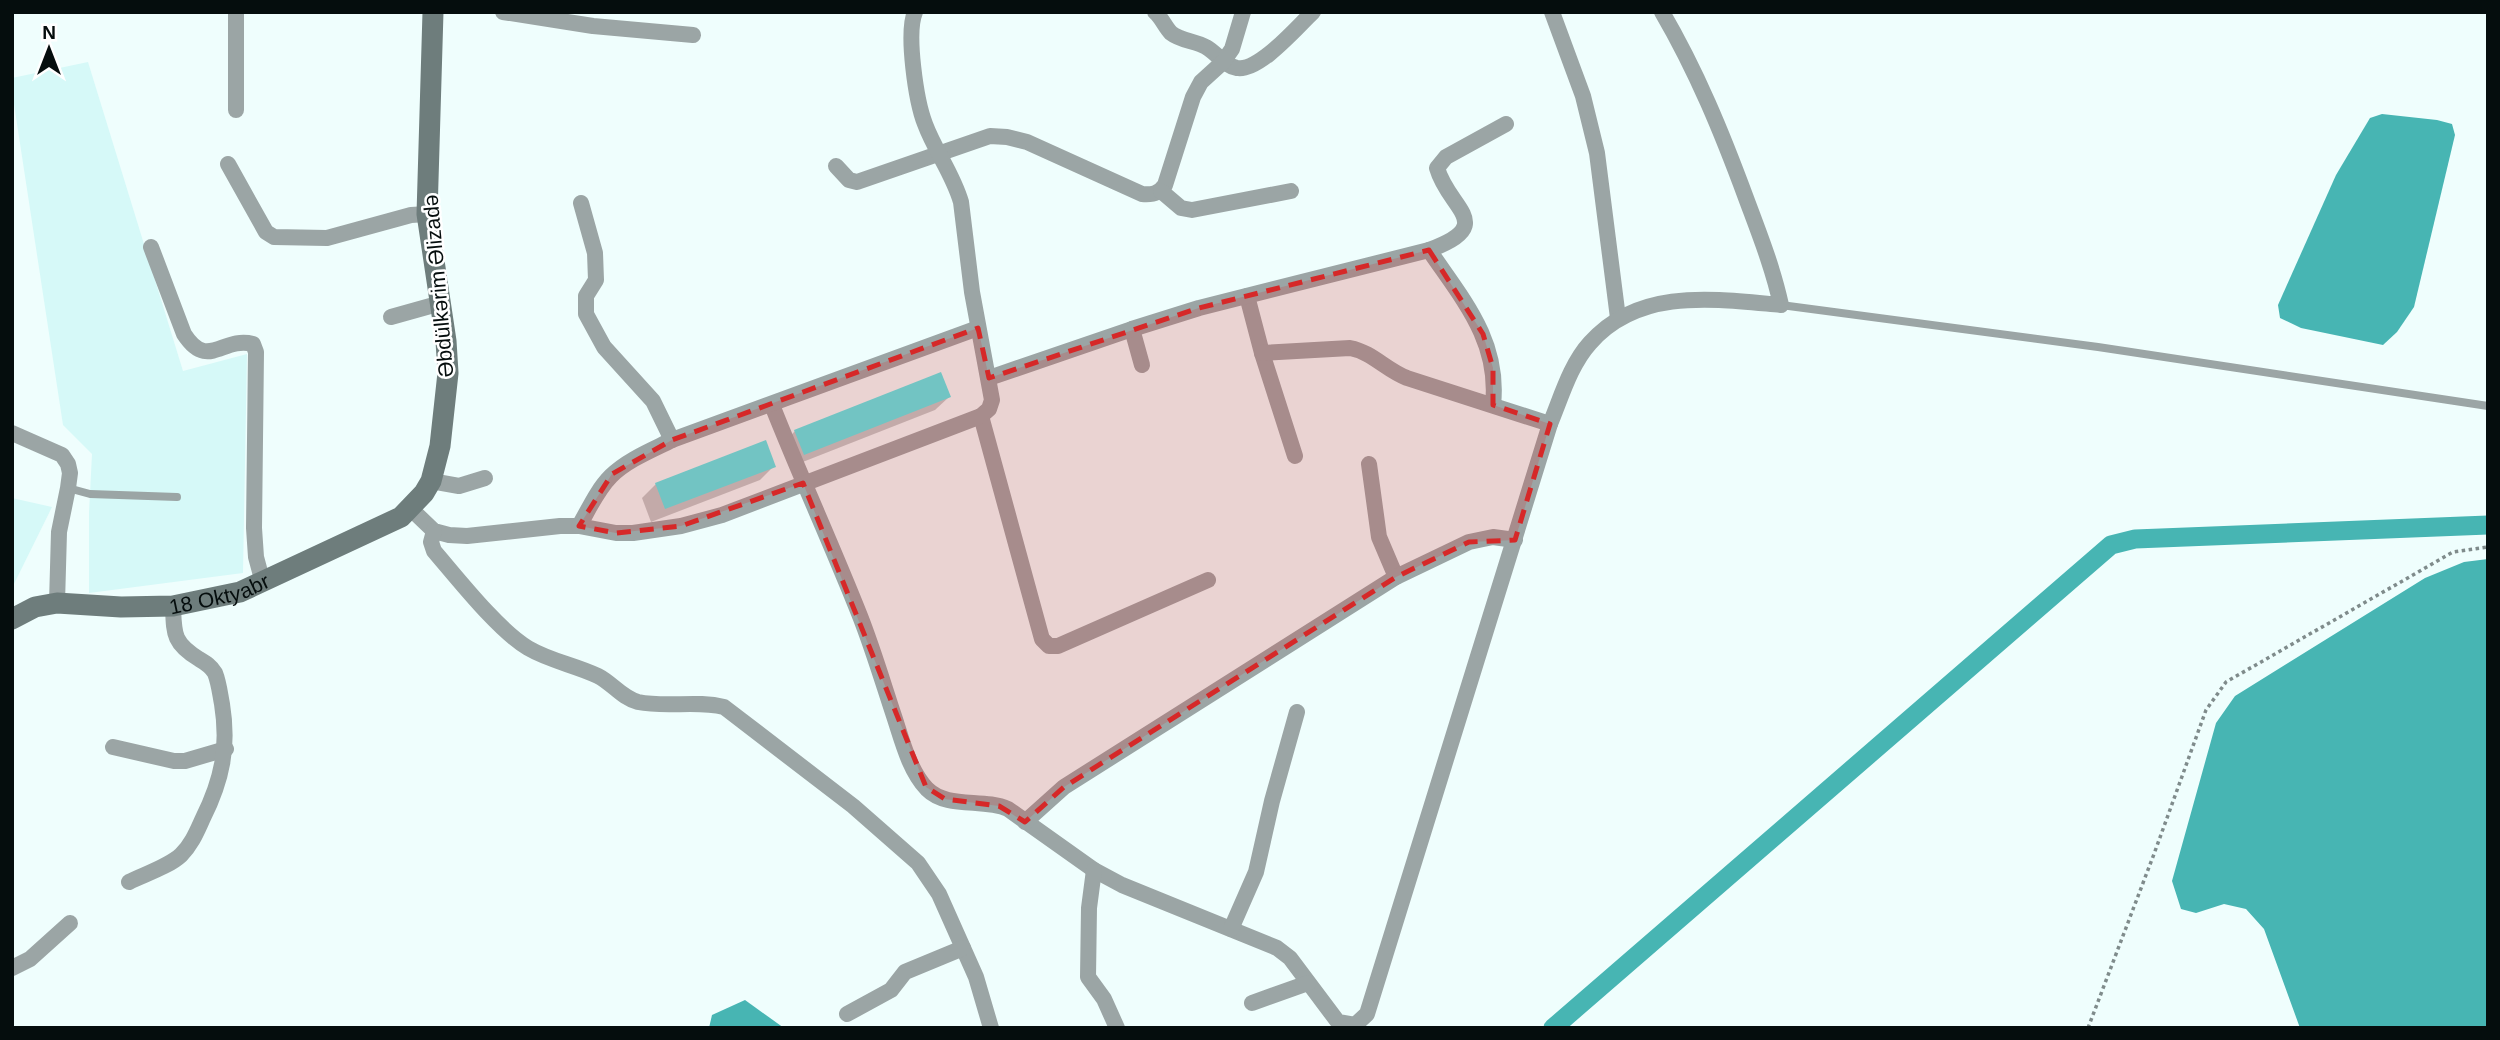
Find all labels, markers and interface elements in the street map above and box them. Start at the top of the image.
north arrow [14,14,84,84]
text: N [42,22,56,43]
street label: Əbdülkərim Əlizadə [419,194,457,378]
street label: 18 Oktyabr [167,569,273,618]

